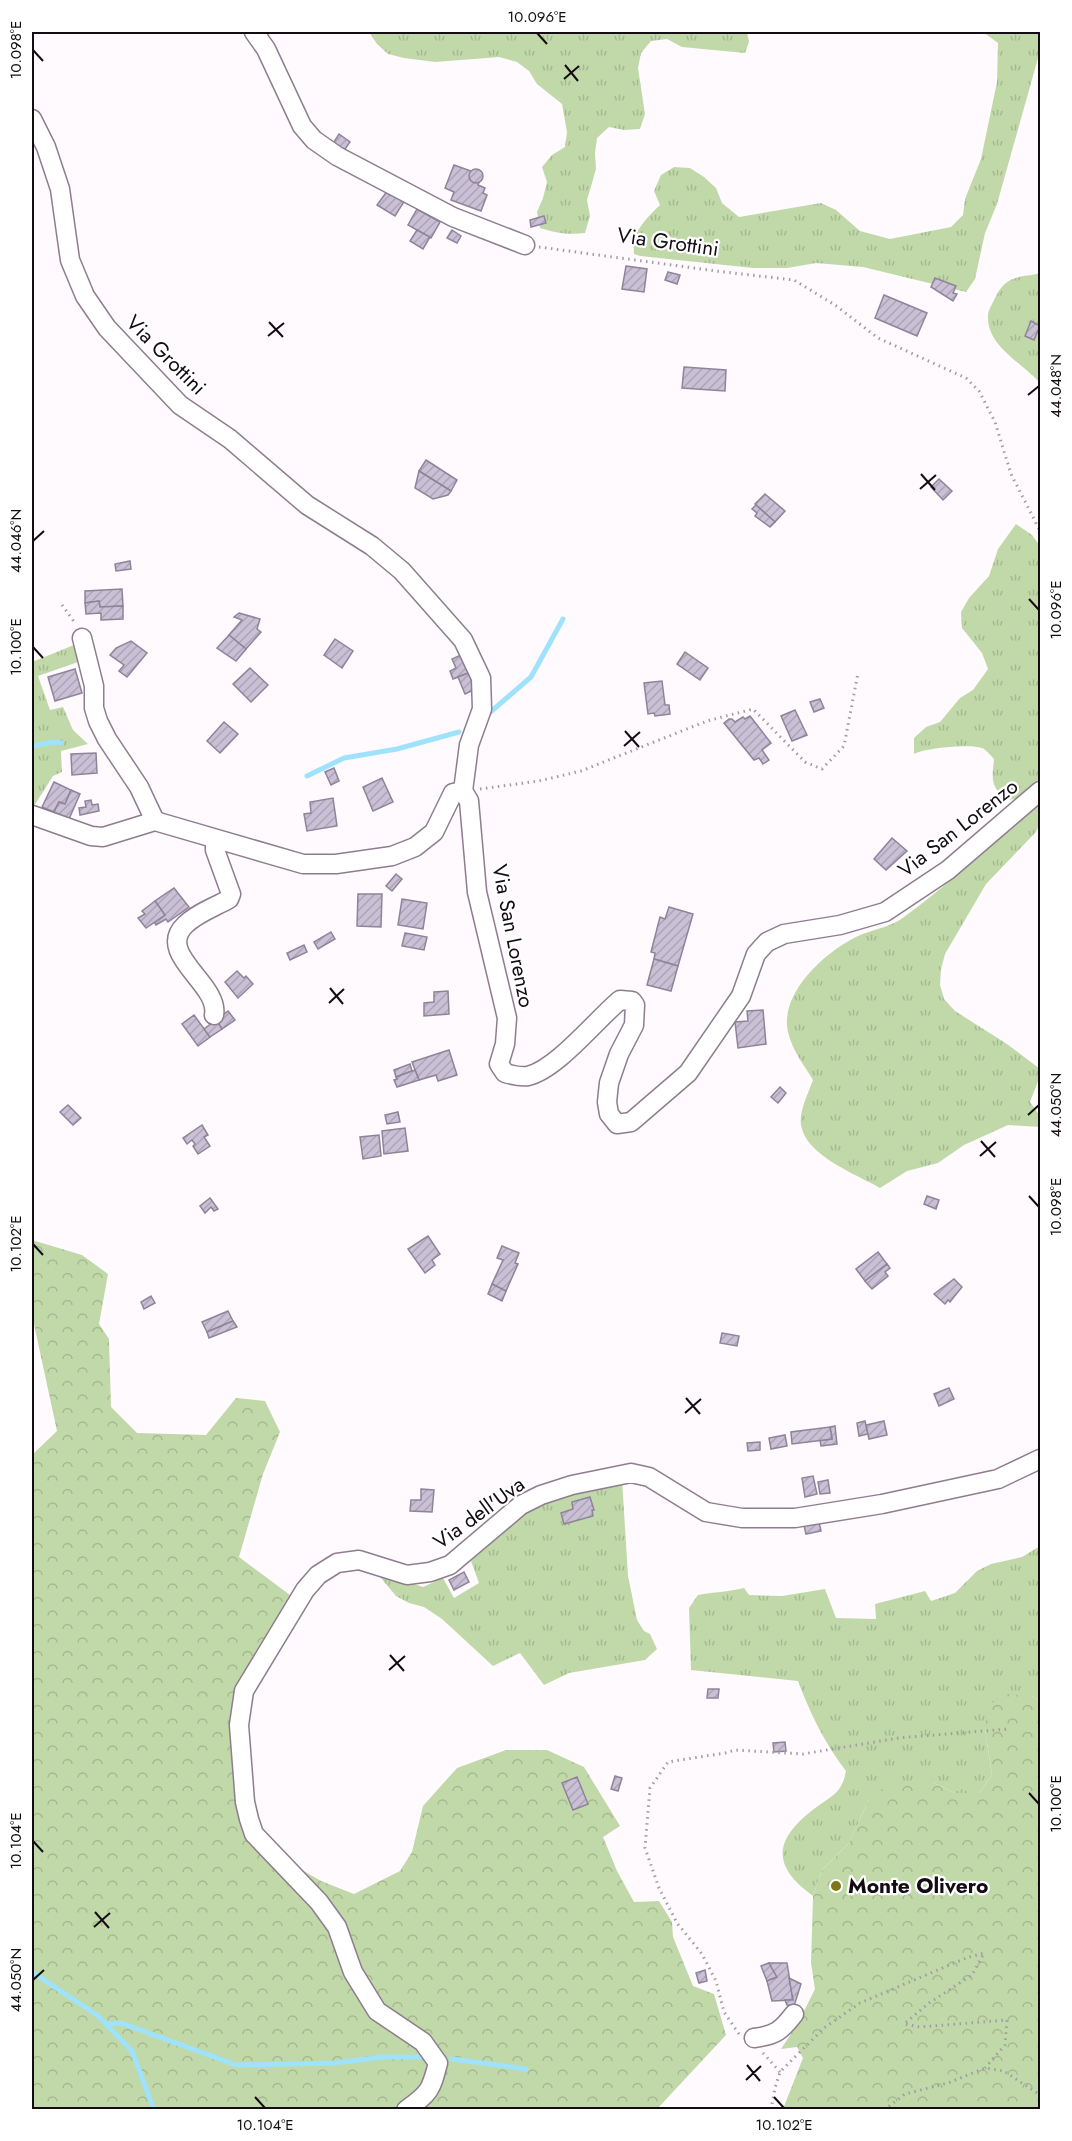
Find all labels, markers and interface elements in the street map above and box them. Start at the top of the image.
text: 10.096°E [508,6,566,28]
text: 10.098°E [5,21,27,79]
street label: Via Grottini [615,220,721,264]
street label: Via Grottini [119,308,213,402]
text: 44.048°N [1045,354,1067,418]
text: 44.046°N [5,509,27,573]
text: 10.096°E [1045,581,1067,639]
text: 10.100°E [5,618,27,676]
street label: Via San Lorenzo [892,772,1024,884]
street label: Via San Lorenzo [484,862,542,1010]
text: 44.050°N [1045,1073,1067,1137]
text: 10.098°E [1045,1178,1067,1236]
text: 10.102°E [5,1216,27,1272]
street label: Via dell'Uva [427,1470,531,1556]
text: 10.100°E [1045,1775,1067,1833]
text: 10.104°E [5,1812,27,1870]
place label: Monte Olivero [848,1871,988,1901]
marker: Monte Olivero [829,1879,843,1893]
text: 44.050°N [5,1948,27,2012]
text: 10.104°E [236,2114,294,2136]
text: 10.102°E [756,2114,812,2136]

